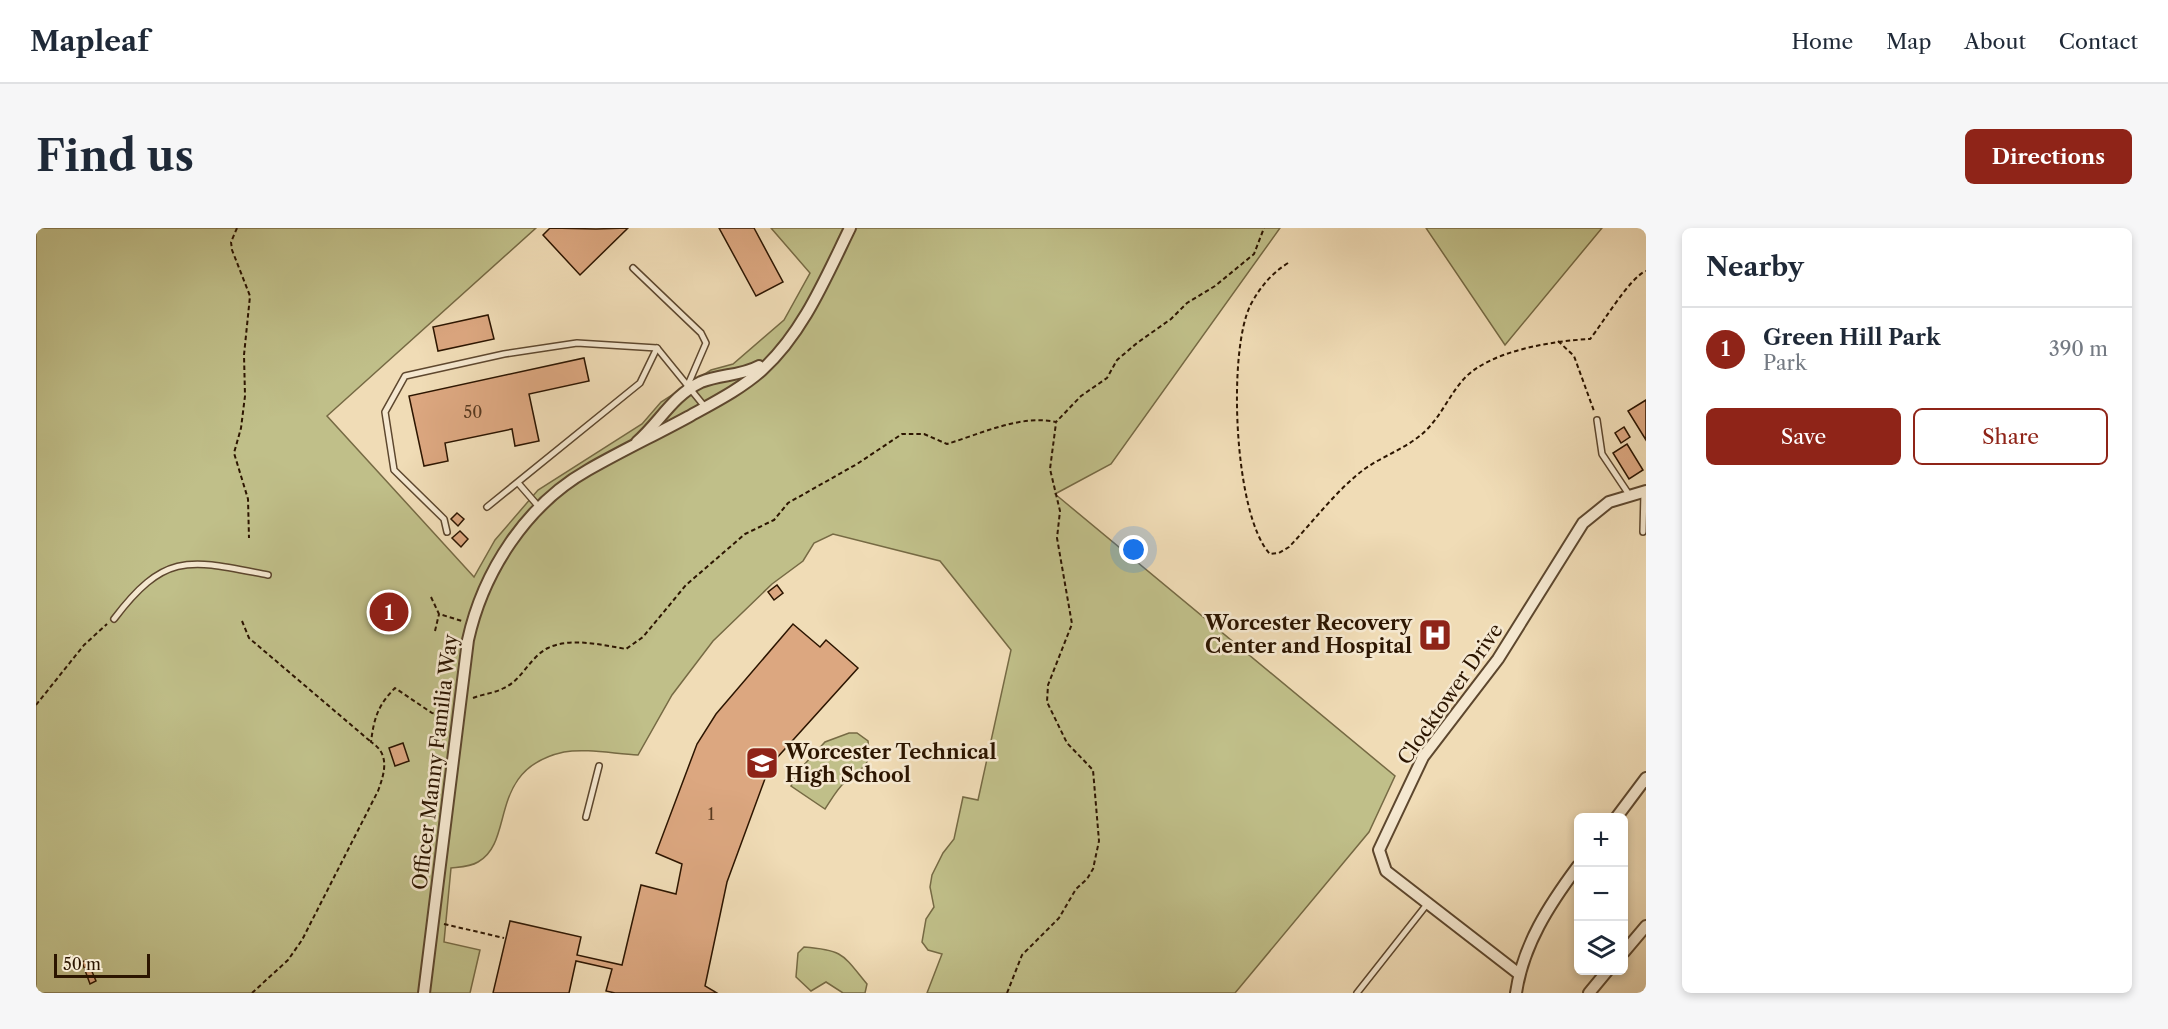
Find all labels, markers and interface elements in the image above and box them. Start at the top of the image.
text: Mapleaf [30,24,149,58]
text: Home [1792,29,1853,54]
text: Map [1886,29,1931,54]
text: About [1964,29,2026,54]
text: Contact [2059,29,2138,54]
button: Directions [1965,129,2132,184]
text: Find us [36,130,194,182]
text: Nearby [1706,251,1804,283]
text: Green Hill Park [1763,324,1941,351]
text: 1 [1721,337,1730,361]
text: 390 m [2049,337,2108,361]
text: Park [1763,351,1806,375]
house number: 50 [464,402,482,422]
button: Save [1706,408,1901,465]
button: Share [1913,408,2108,465]
your location [1119,535,1148,564]
pin: 1 [370,590,408,634]
place label: Worcester Recovery Center and Hospital [1204,611,1413,658]
hospital icon: Worcester Recovery Center and Hospital [1417,617,1453,653]
street label: Clocktower Drive [1392,619,1508,769]
street label: Officer Manny Familia Way [407,632,463,891]
place label: Worcester Technical High School [784,740,996,787]
school or university icon: Worcester Technical High School [744,745,780,781]
house number: 1 [708,804,715,824]
map controls [1574,813,1628,975]
button: + [1574,813,1628,867]
button: − [1574,867,1628,921]
button: layers [1574,921,1628,975]
scale bar [54,951,150,978]
text: 50 m [63,954,101,974]

